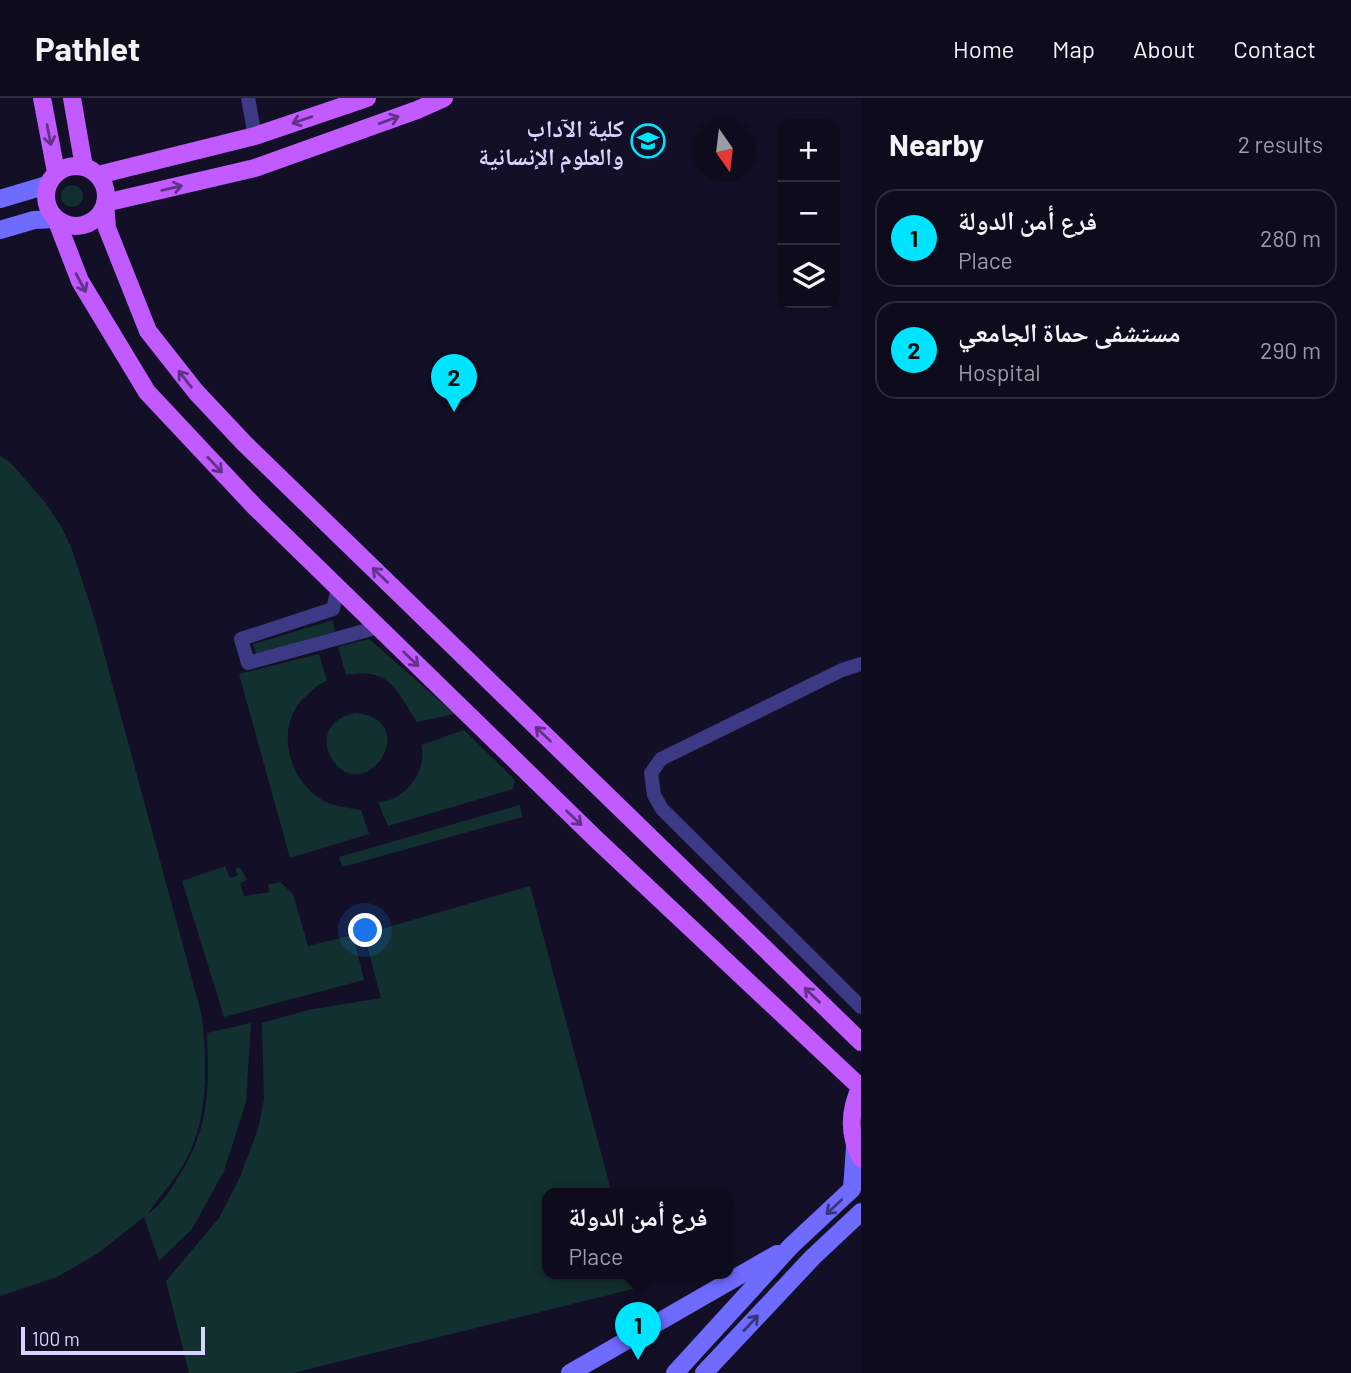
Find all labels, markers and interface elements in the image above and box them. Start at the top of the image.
text: Pathlet [35,28,140,68]
text: Home [953,34,1014,63]
text: Map [1052,34,1095,63]
text: About [1133,34,1195,63]
text: Contact [1233,34,1316,63]
one-way arrow [377,113,399,125]
place label: كلية الآداب والعلوم الإنسانية [478,113,624,174]
one-way arrow [292,115,314,127]
north arrow [693,119,756,182]
map controls [777,119,840,308]
button: + [777,119,840,182]
school or university icon: كلية الآداب والعلوم الإنسانية [629,122,667,160]
one-way arrow [43,123,56,146]
text: Nearby [889,126,984,162]
text: 2 results [1238,130,1323,158]
one-way arrow [160,180,183,194]
button: − [777,182,840,245]
text: فرع أمن الدولة [958,204,1097,235]
text: 1 [910,224,918,252]
text: 280 m [1260,224,1321,252]
button: layers [777,245,840,308]
text: Place [958,246,1013,274]
one-way arrow [74,272,88,292]
text: مستشفى حماة الجامعي [958,316,1181,347]
text: 2 [908,336,920,364]
text: 290 m [1260,336,1321,364]
pin: 2 [431,354,477,412]
text: Hospital [958,358,1041,386]
one-way arrow [178,370,193,388]
one-way arrow [207,456,224,473]
one-way arrow [372,567,389,584]
one-way arrow [403,651,420,668]
one-way arrow [535,725,552,742]
one-way arrow [566,810,583,827]
your location [348,913,382,947]
one-way arrow [804,986,821,1003]
popup [542,1188,734,1279]
one-way arrow [826,1198,843,1215]
text: فرع أمن الدولة [568,1200,708,1231]
text: Place [568,1242,623,1270]
pin: 1 [615,1302,661,1360]
one-way arrow [743,1314,759,1332]
scale bar [21,1324,205,1356]
text: 100 m [32,1327,80,1350]

